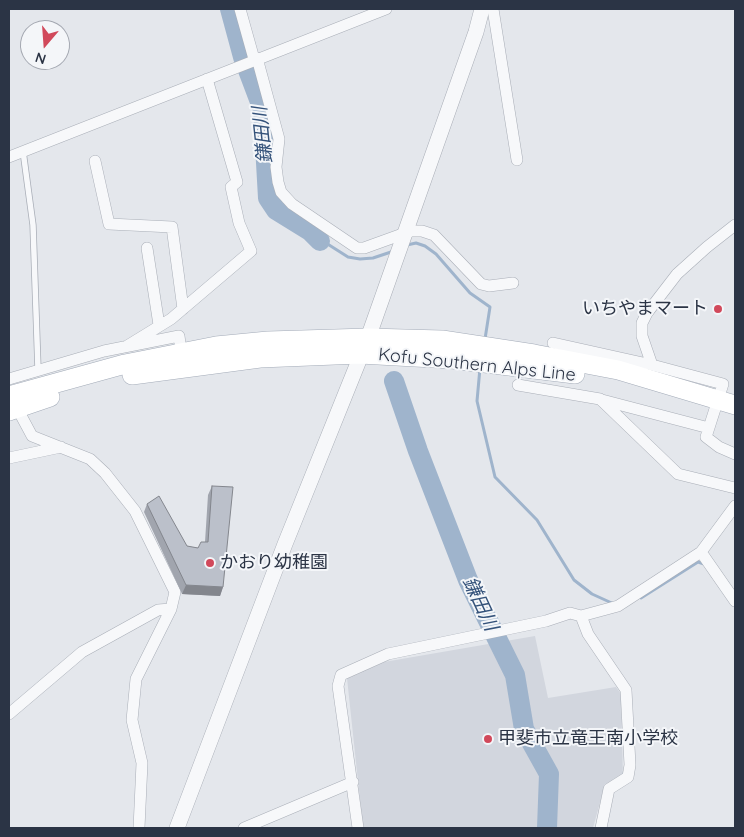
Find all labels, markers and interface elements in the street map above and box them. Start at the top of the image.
north arrow [20,20,70,70]
text: N [33,48,48,68]
water label: 鎌田川 [249,105,277,165]
place label: いちやまマート [582,298,708,320]
marker: いちやまマート [712,303,724,315]
street label: Kofu Southern Alps Line [377,344,577,386]
place label: かおり幼稚園 [220,552,328,574]
marker: かおり幼稚園 [204,557,216,569]
water label: 鎌田川 [458,573,502,635]
place label: 甲斐市立竜王南小学校 [498,728,678,750]
marker: 甲斐市立竜王南小学校 [482,733,494,745]

